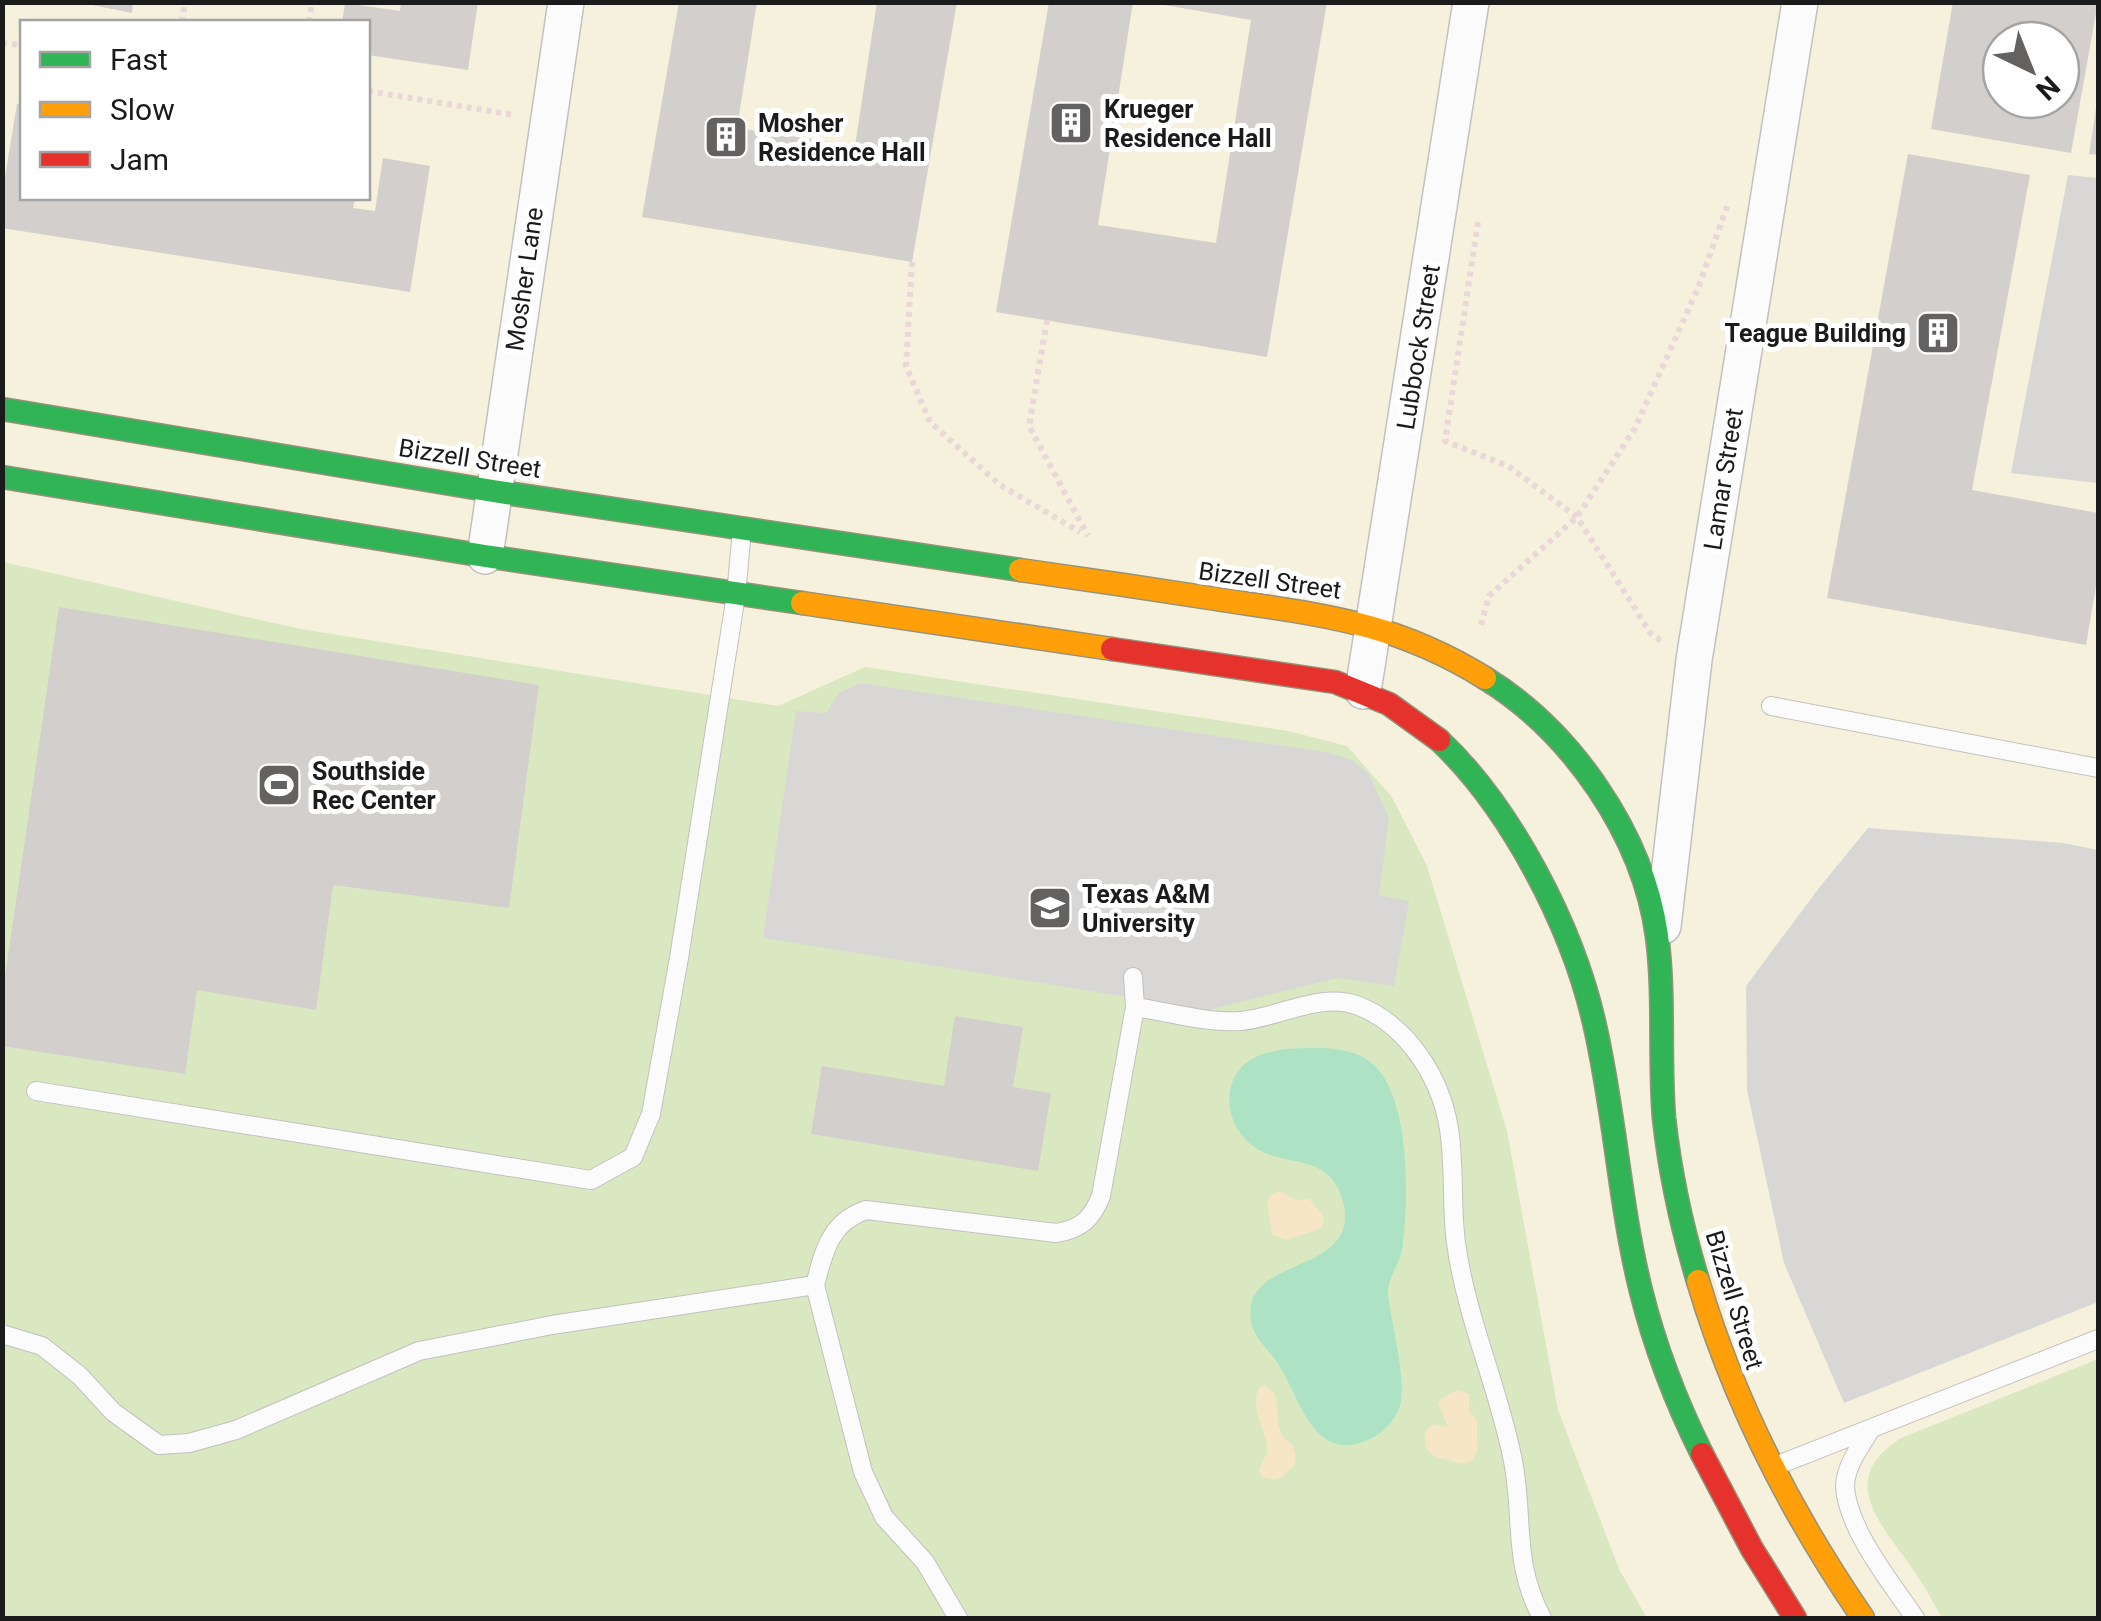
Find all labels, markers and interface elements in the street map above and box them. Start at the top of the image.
legend [20,20,370,200]
north arrow [1981,20,2081,120]
text: Fast [110,42,168,77]
text: N [2029,69,2066,107]
text: Slow [110,92,175,127]
place label: Krueger Residence Hall [1104,95,1272,153]
building icon: Krueger Residence Hall [1048,100,1094,146]
place label: Mosher Residence Hall [758,109,926,167]
building icon: Mosher Residence Hall [703,114,749,160]
text: Jam [110,142,169,177]
street label: Mosher Lane [500,205,549,353]
street label: Lubbock Street [1391,262,1446,432]
building icon: Teague Building [1915,310,1961,356]
place label: Teague Building [1725,319,1906,348]
street label: Lamar Street [1698,406,1749,552]
street label: Bizzell Street [397,433,543,484]
street label: Bizzell Street [1197,556,1343,605]
place label: Southside Rec Center [312,757,436,815]
sports icon: Southside Rec Center [256,762,302,808]
place label: Texas A&M University [1082,880,1210,938]
school or university icon: Texas A&M University [1027,885,1073,931]
street label: Bizzell Street [1700,1227,1769,1373]

